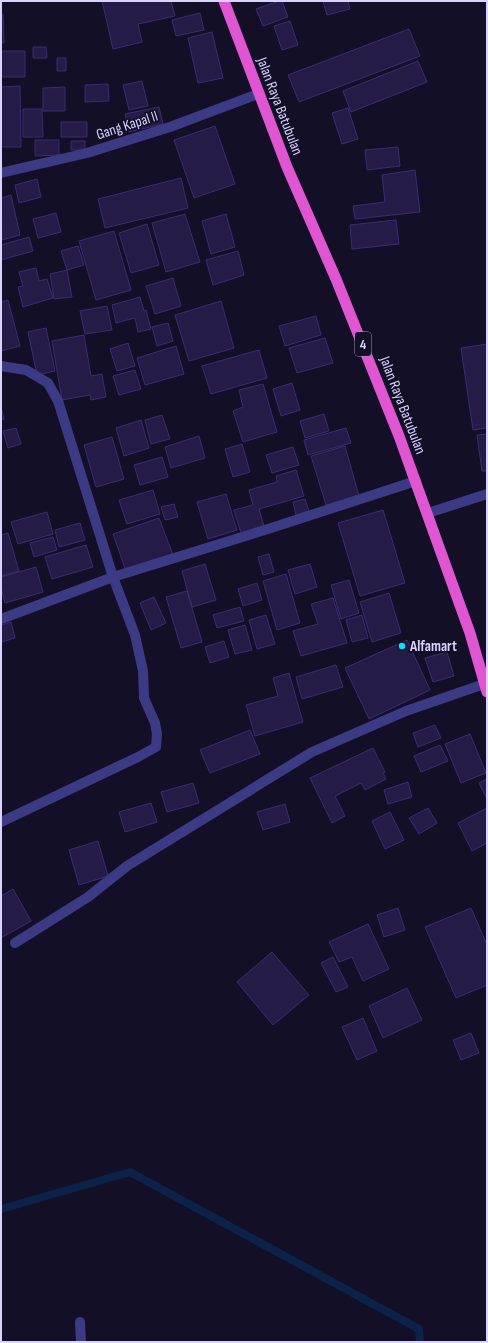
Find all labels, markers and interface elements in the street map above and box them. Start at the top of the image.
street label: Jalan Raya Batubulan [252,54,307,158]
street label: Gang Kapal II [94,107,160,144]
road number: 4 [355,332,371,356]
street label: Jalan Raya Batubulan [375,353,430,457]
place label: Alfamart [409,637,457,656]
marker: Alfamart [397,641,407,651]

